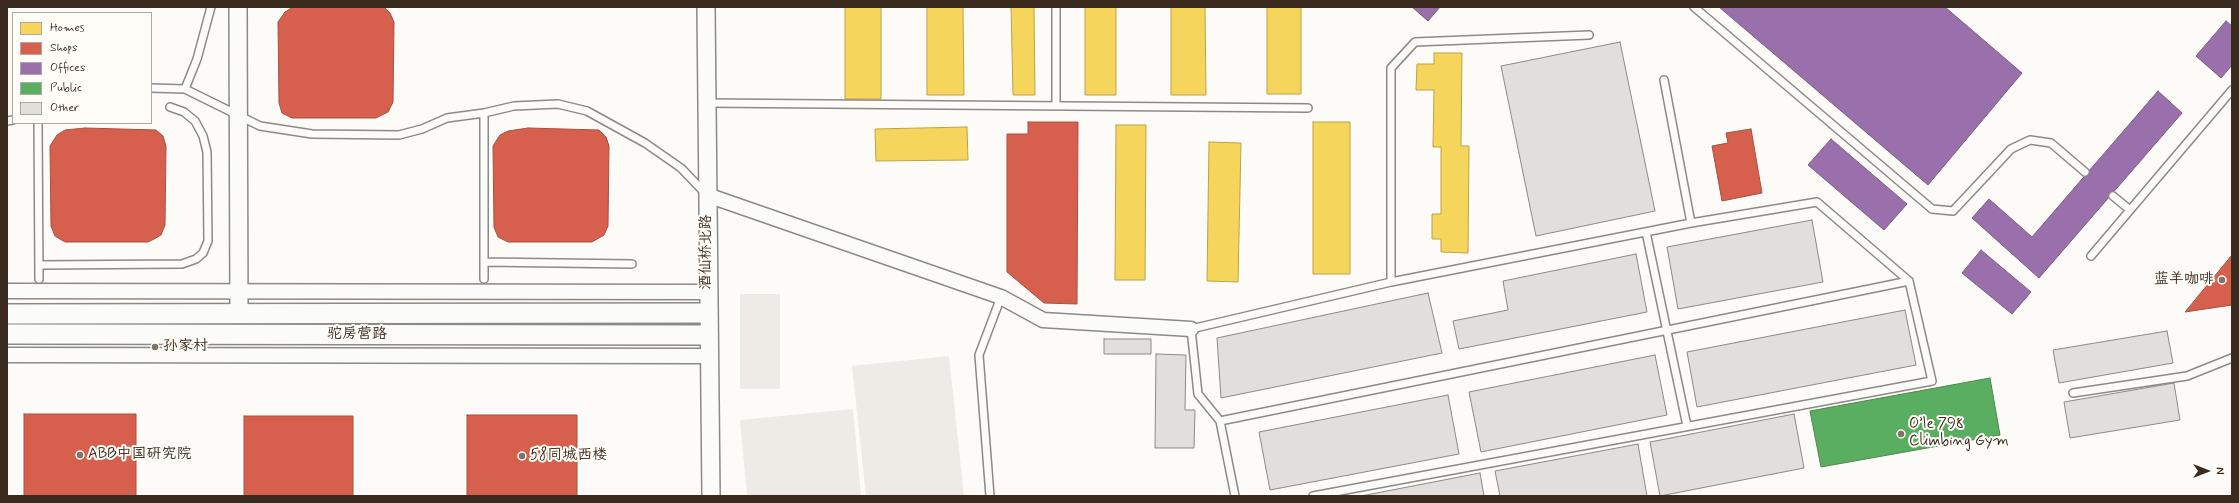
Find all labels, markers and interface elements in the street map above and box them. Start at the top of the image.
legend [12,12,152,124]
text: Homes [50,20,85,36]
text: Shops [50,40,77,56]
text: Offices [50,60,85,76]
text: Public [50,80,82,96]
text: Other [50,100,79,116]
street label: 酒仙桥北路 [698,215,716,289]
place label: 蓝羊咖啡 [2154,271,2214,289]
marker: 蓝羊咖啡 [2217,275,2227,285]
street label: 驼房营路 [327,326,387,344]
place label: 孙家村 [163,338,208,356]
marker: 孙家村 [150,342,160,352]
place label: O’le 798 Climbing Gym [1909,416,2009,451]
marker: O’le 798 Climbing Gym [1896,429,1906,439]
place label: ABB中国研究院 [88,446,191,464]
place label: 58同城西楼 [530,447,607,465]
marker: ABB中国研究院 [75,450,85,460]
marker: 58同城西楼 [517,451,527,461]
north arrow [2187,451,2227,491]
text: N [2212,467,2226,475]

